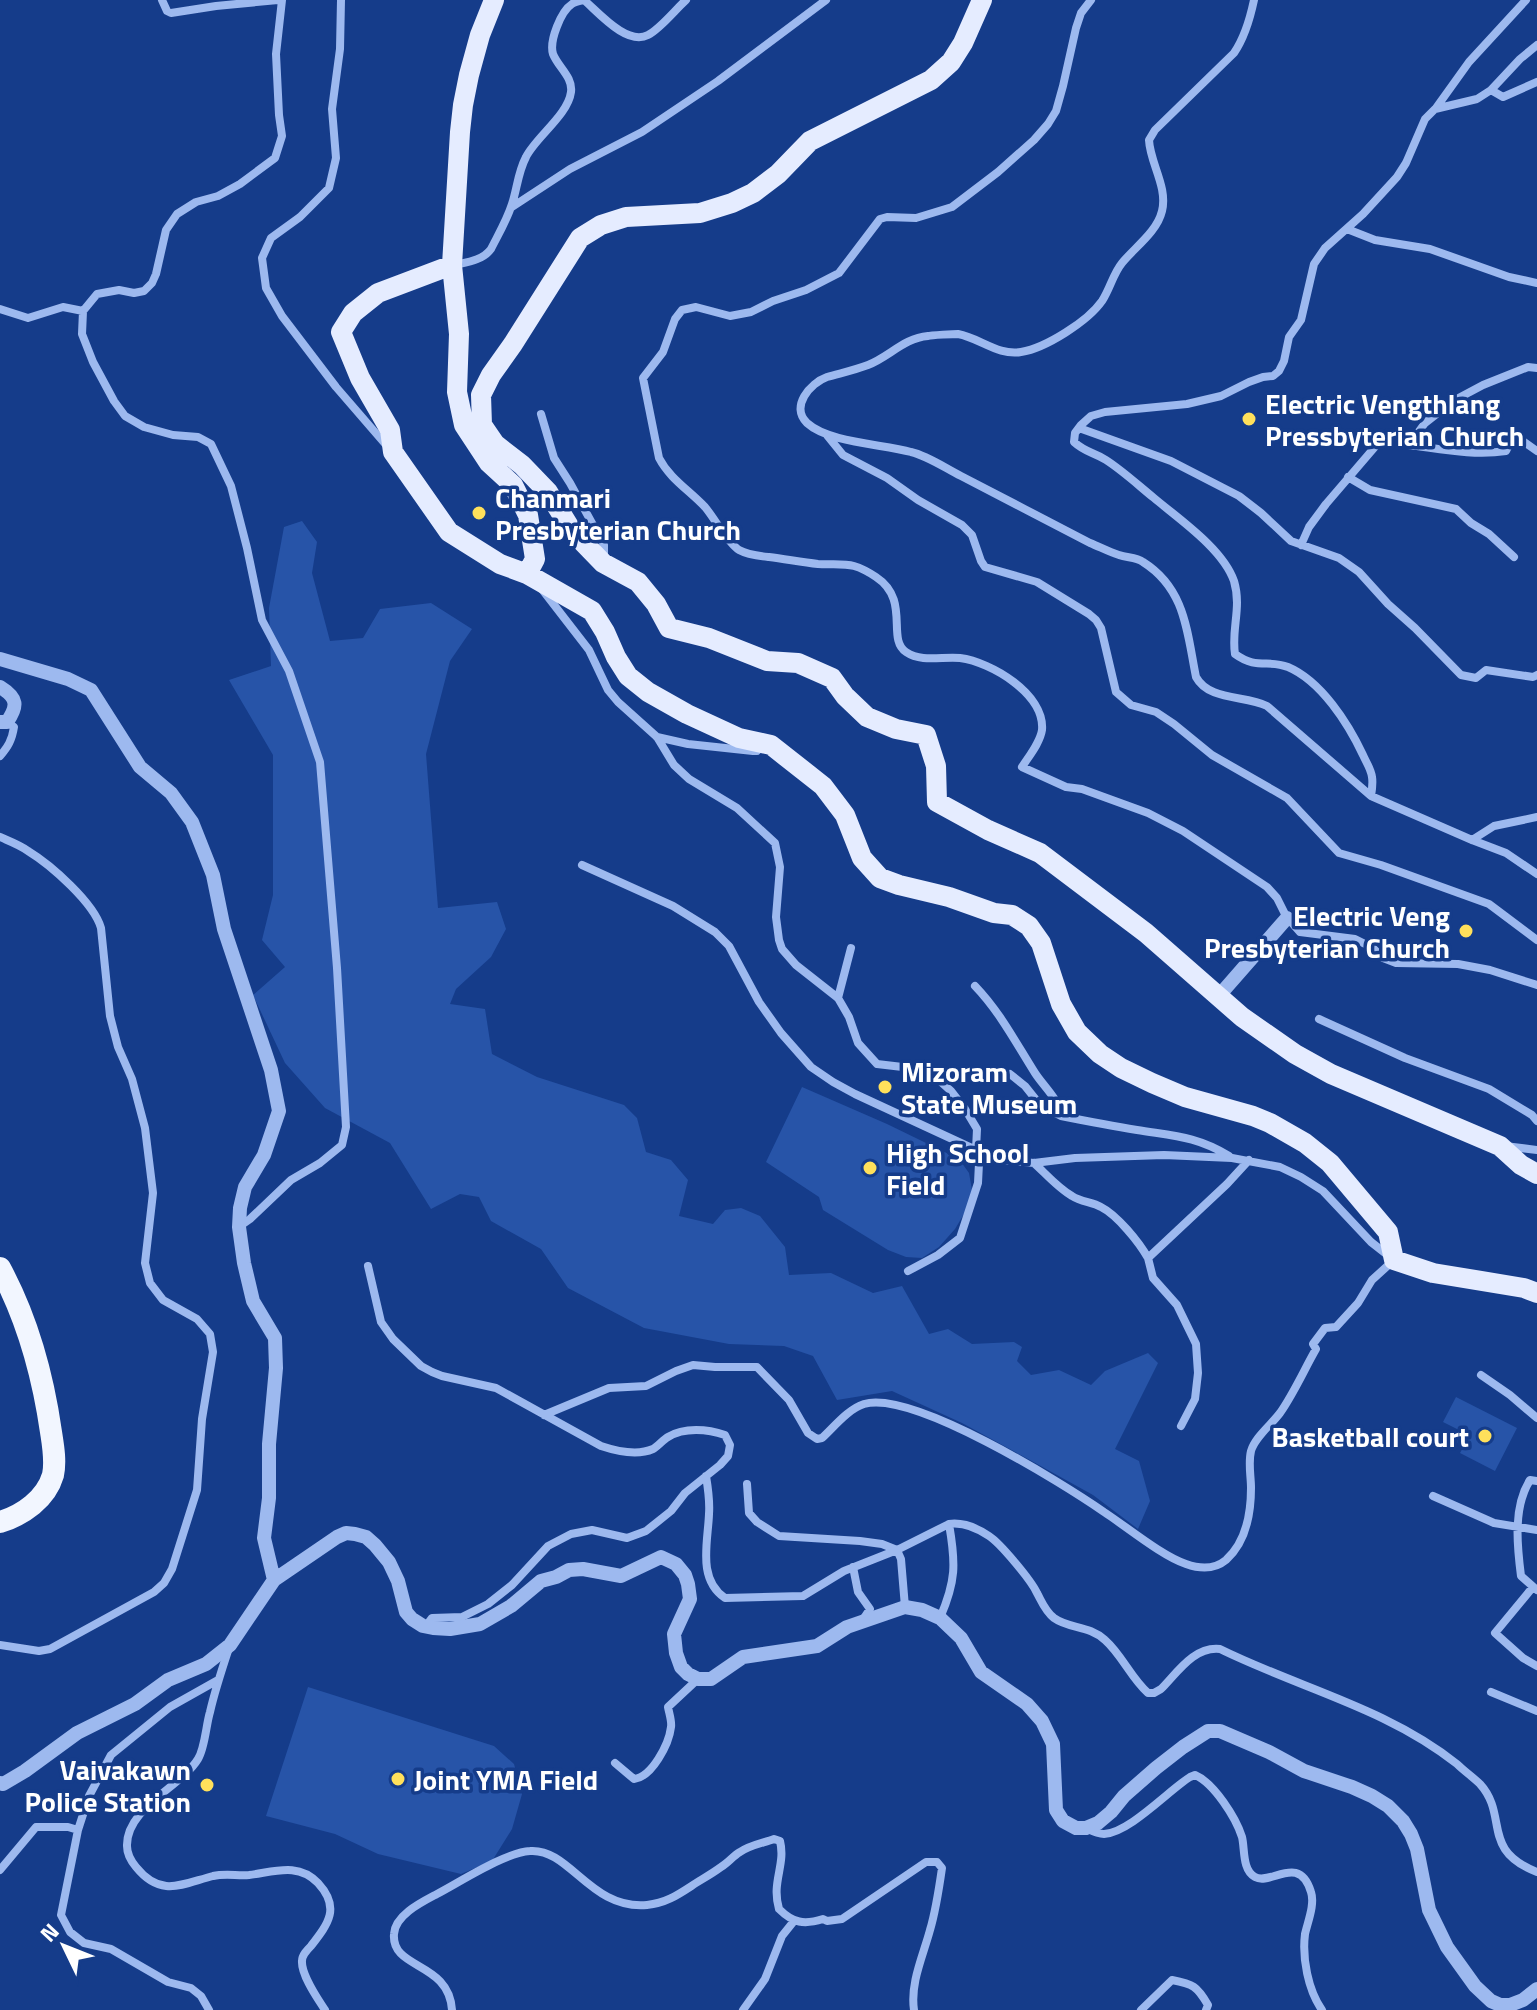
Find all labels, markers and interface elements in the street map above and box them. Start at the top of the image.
place label: Electric Vengthlang Pressbyterian Church [1265,382,1524,457]
marker: Electric Vengthlang Pressbyterian Church [1240,410,1258,428]
place label: Chanmari Presbyterian Church [495,476,741,551]
marker: Chanmari Presbyterian Church [470,504,488,522]
place label: Electric Veng Presbyterian Church [1204,894,1450,969]
marker: Electric Veng Presbyterian Church [1457,922,1475,940]
place label: Mizoram State Museum [901,1050,1077,1125]
marker: Mizoram State Museum [876,1078,894,1096]
place label: High School Field [886,1131,1029,1206]
marker: High School Field [861,1159,879,1177]
place label: Basketball court [1272,1415,1469,1458]
marker: Basketball court [1476,1427,1494,1445]
place label: Vaivakawn Police Station [25,1748,191,1823]
place label: Joint YMA Field [414,1758,598,1801]
marker: Joint YMA Field [389,1770,407,1788]
marker: Vaivakawn Police Station [198,1776,216,1794]
north arrow [24,1906,104,1986]
text: N [32,1915,67,1950]

